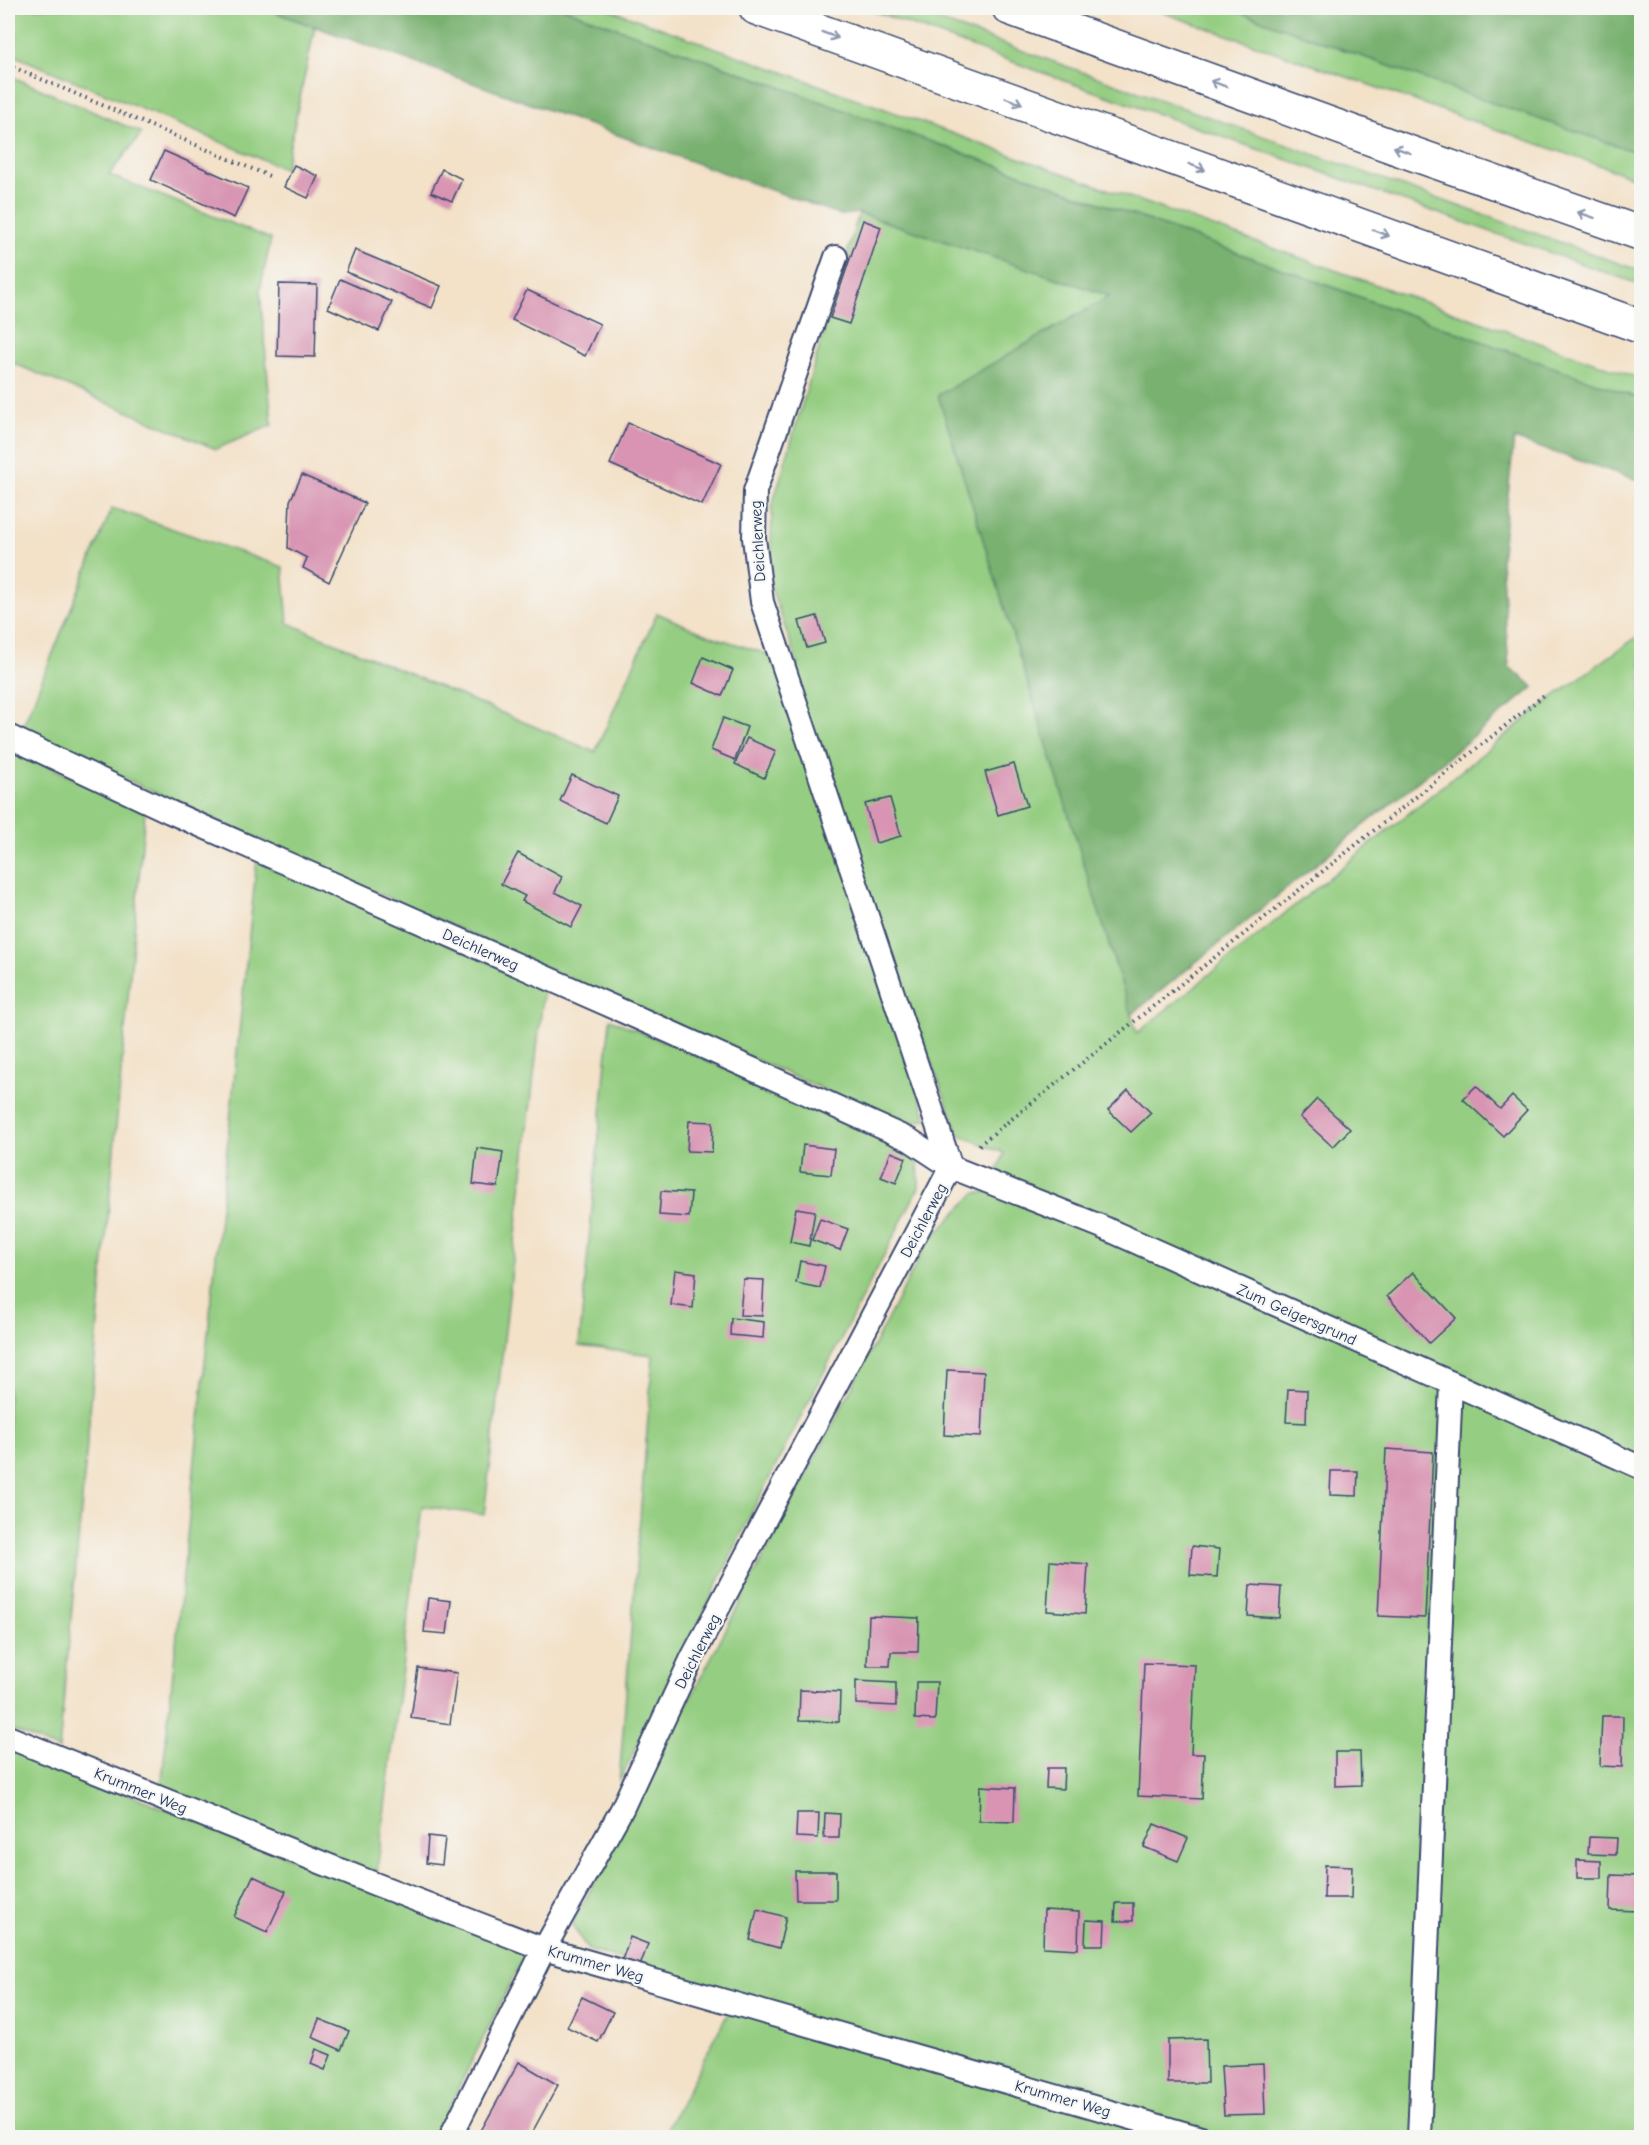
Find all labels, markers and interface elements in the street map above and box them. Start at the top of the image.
one-way arrow [821,30,839,41]
one-way arrow [1210,77,1229,88]
one-way arrow [1004,97,1023,108]
one-way arrow [1393,144,1412,155]
one-way arrow [1187,163,1206,174]
one-way arrow [1577,209,1596,220]
one-way arrow [1371,229,1389,240]
street label: Deichlerweg [747,500,769,582]
street label: Deichlerweg [440,925,522,975]
street label: Deichlerweg [897,1180,951,1261]
street label: Zum Geigersgrund [1234,1280,1359,1349]
street label: Deichlerweg [671,1611,724,1692]
street label: Krummer Weg [91,1764,190,1818]
street label: Krummer Weg [546,1942,646,1986]
street label: Krummer Weg [1013,2077,1113,2121]

